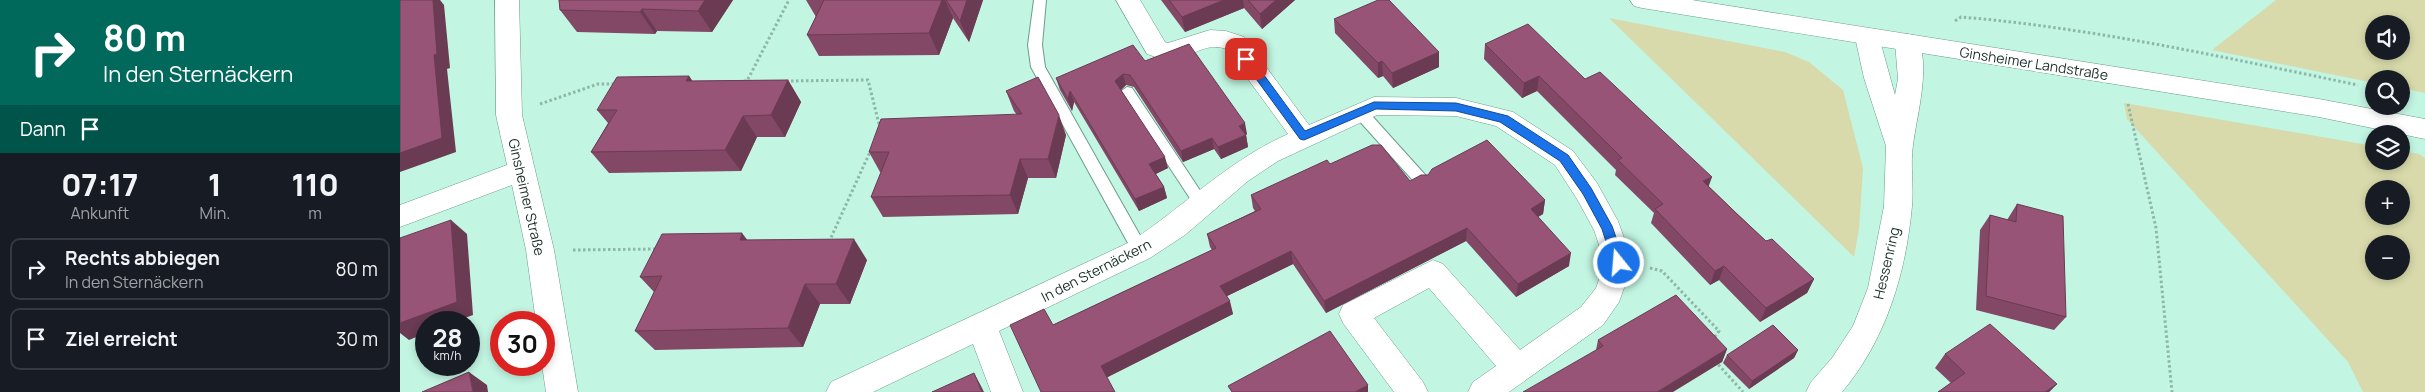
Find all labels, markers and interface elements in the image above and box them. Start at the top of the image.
text: 80 m [103,14,186,62]
map controls [2365,15,2410,280]
button: sound [2365,15,2410,60]
icon: right [20,20,85,85]
pin [1225,38,1267,80]
street label: Ginsheimer Landstraße [1958,42,2110,84]
icon: arrive [1232,45,1260,73]
text: In den Sternäckern [103,59,293,89]
button: search [2365,70,2410,115]
icon: arrive [76,115,104,143]
text: Dann [20,116,66,142]
button: layers [2365,125,2410,170]
street label: Ginsheimer Straße [504,137,550,257]
text: 07:17 [61,164,138,205]
text: 1 [208,164,222,205]
text: 110 [291,164,339,205]
button: + [2365,180,2410,225]
text: Ankunft [70,202,129,224]
text: Min. [199,202,230,224]
text: m [308,202,322,224]
street label: Hessenring [1868,225,1904,301]
street label: In den Sternäckern [1038,234,1154,306]
button: − [2365,235,2410,280]
position arrow [1592,236,1644,288]
text: Rechts abbiegen [65,245,220,271]
icon: right [22,255,50,283]
text: 80 m [335,256,378,282]
text: In den Sternäckern [65,271,203,293]
speed limit sign: 30 [490,311,555,376]
text: 28 [432,320,463,355]
icon: arrive [22,325,50,353]
text: Ziel erreicht [65,326,178,352]
text: 30 m [336,326,378,352]
text: km/h [434,347,461,364]

